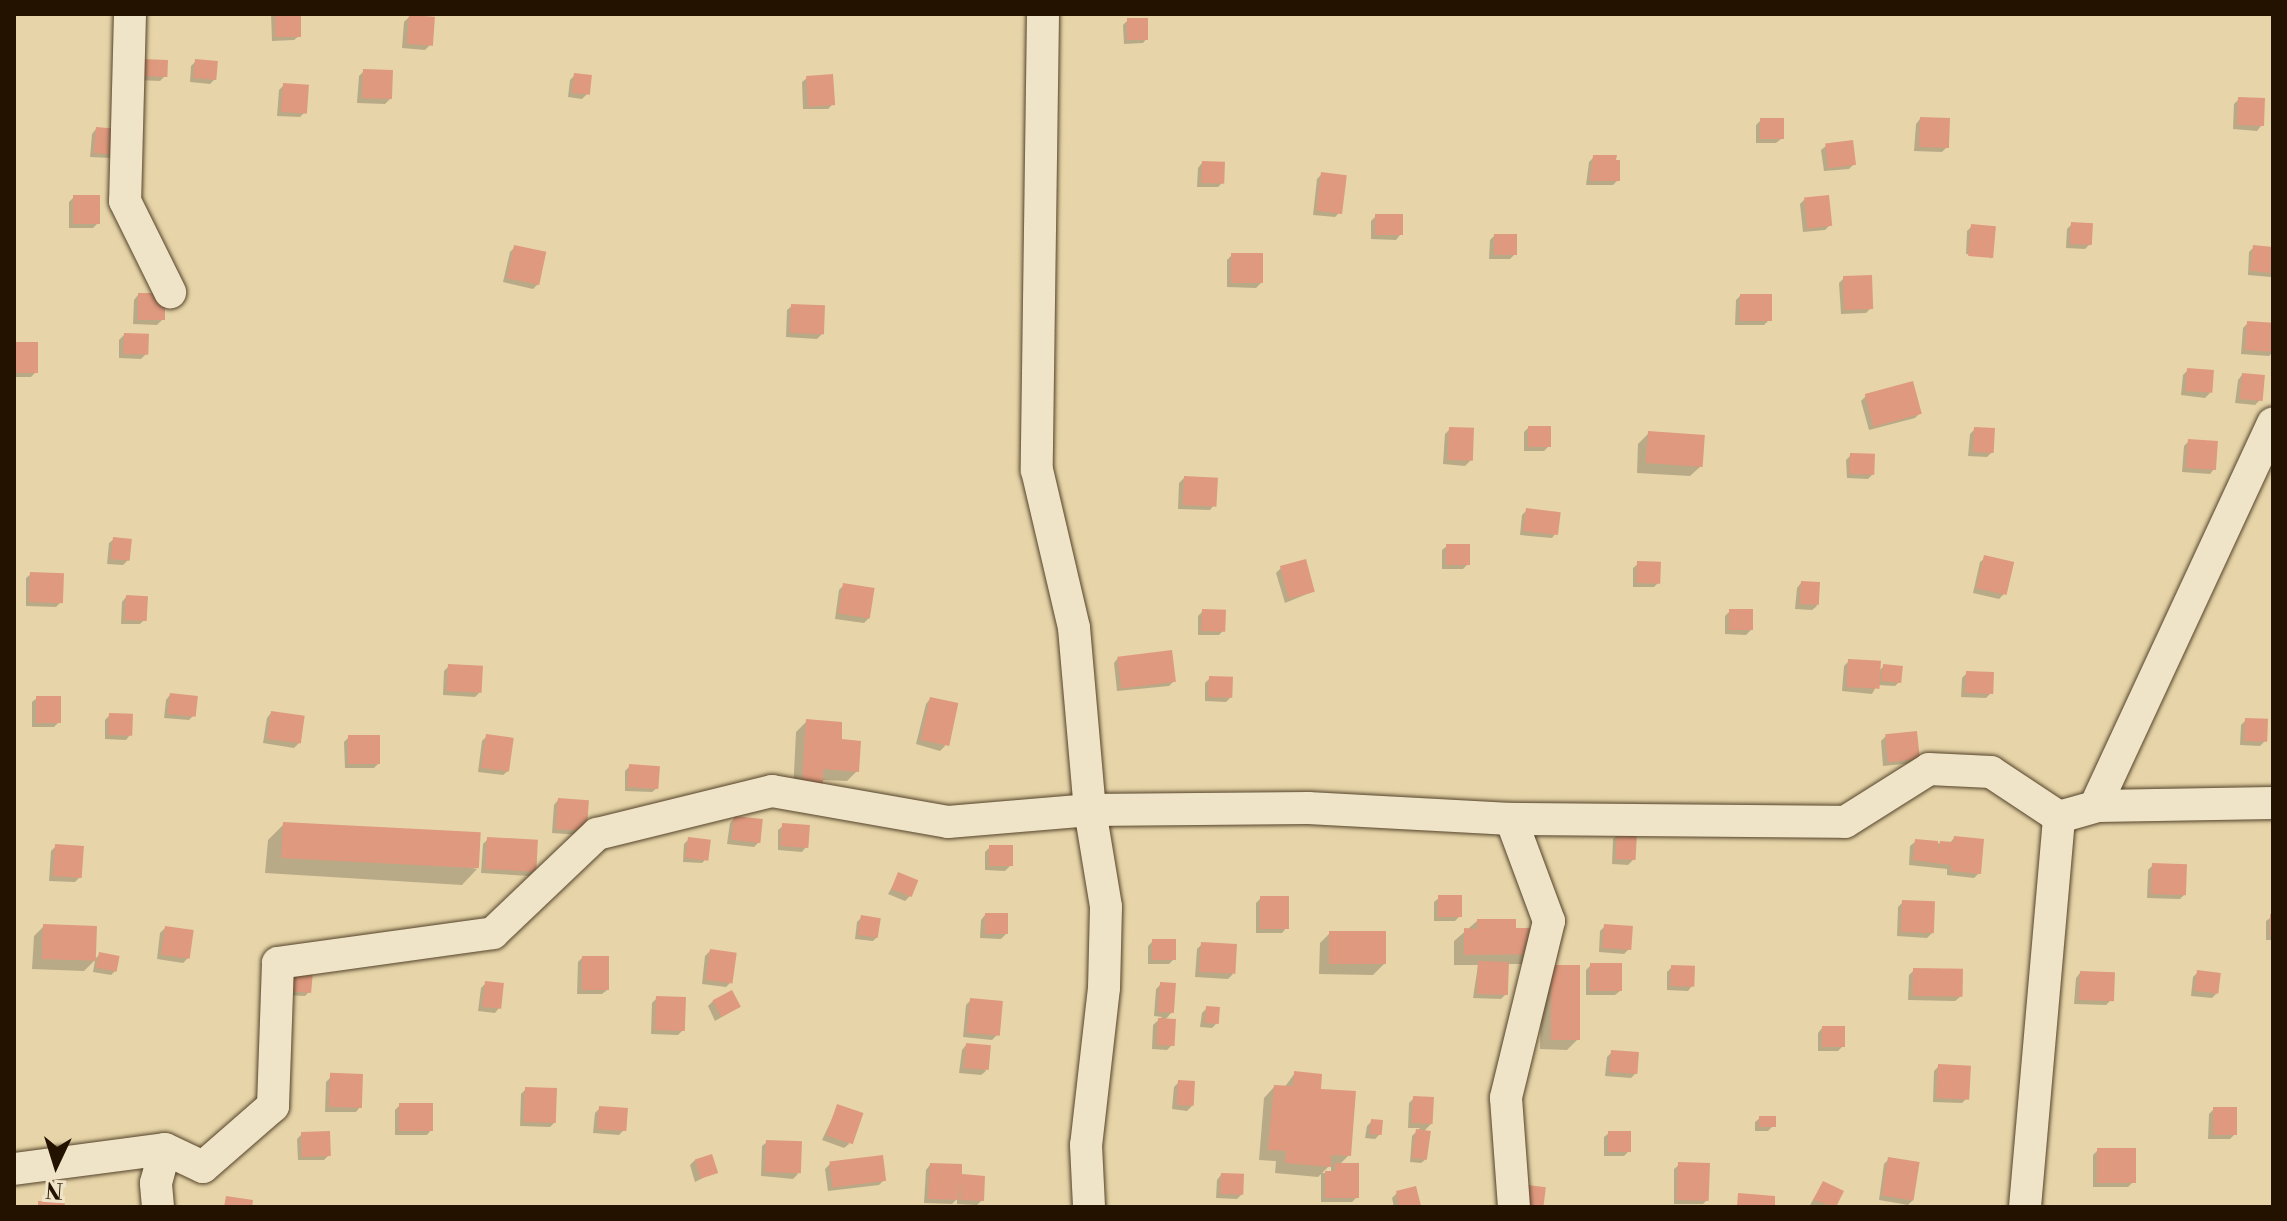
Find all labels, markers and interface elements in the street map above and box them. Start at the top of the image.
north arrow [16,1125,96,1205]
text: N [45,1175,64,1204]

